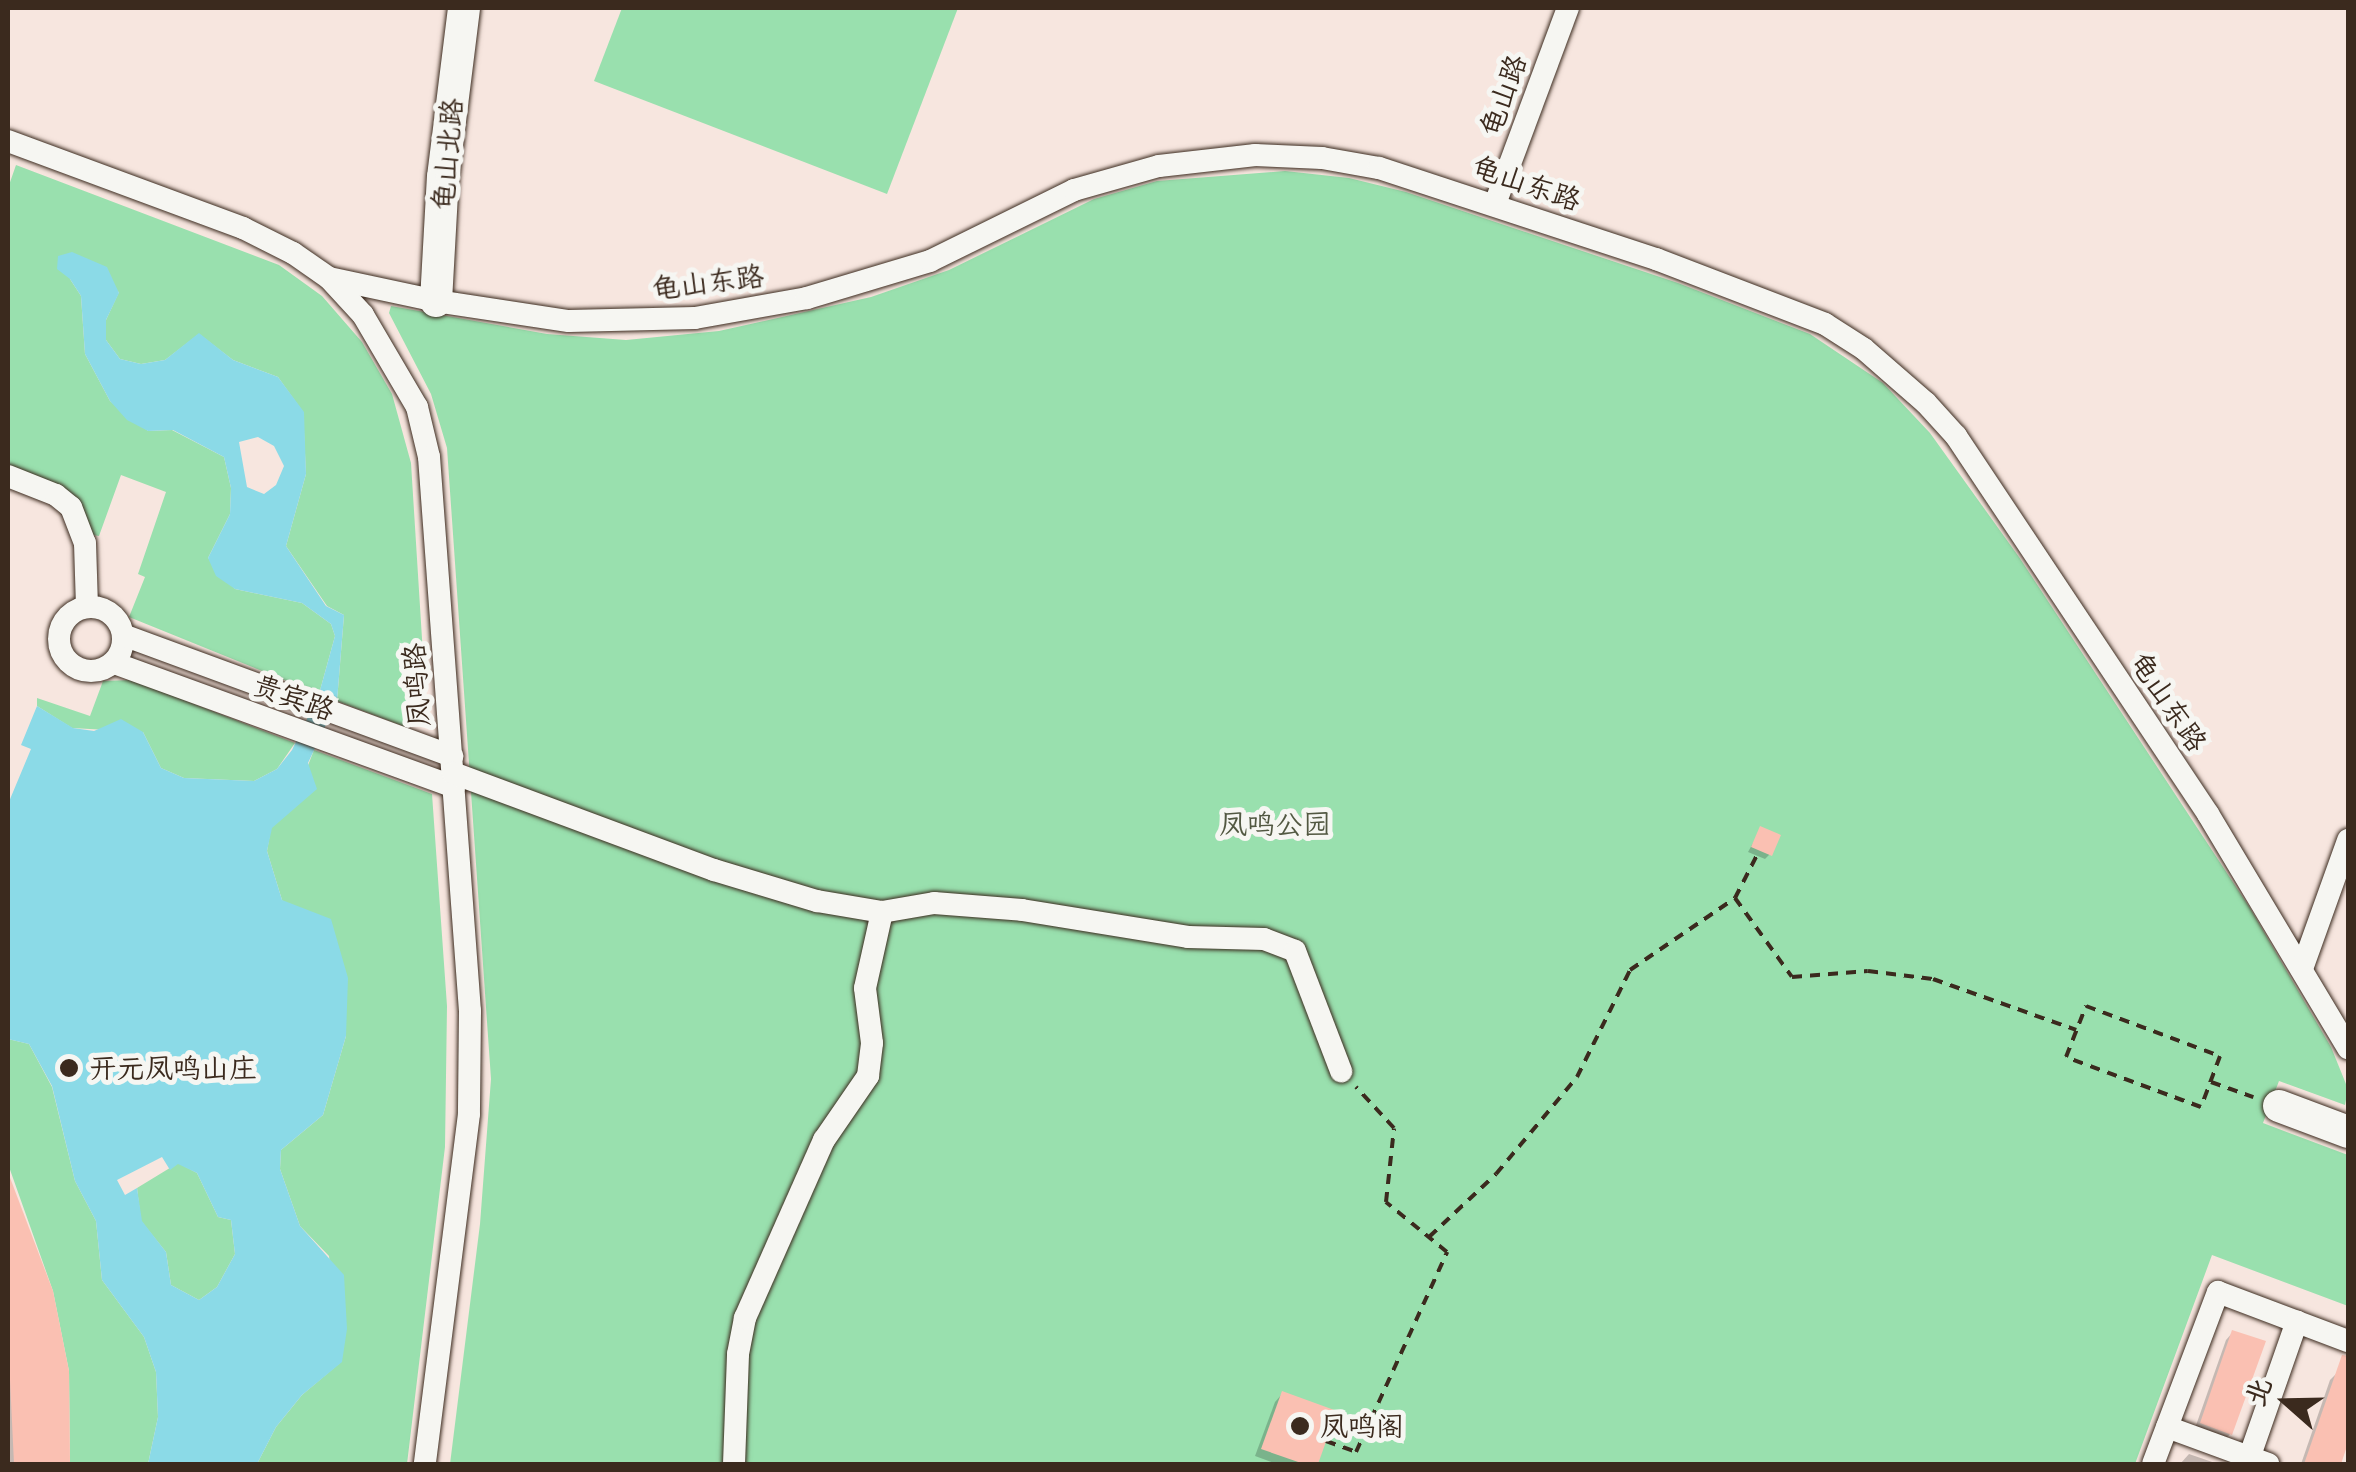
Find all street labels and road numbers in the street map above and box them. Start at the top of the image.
street label: 龟山路 [1473,50,1533,140]
street label: 龟山北路 [425,97,469,211]
street label: 龟山东路 [1469,149,1585,217]
street label: 龟山东路 [650,259,766,305]
street label: 凤鸣路 [396,642,436,728]
street label: 龟山东路 [2124,646,2214,758]
street label: 贵宾路 [249,667,339,727]

